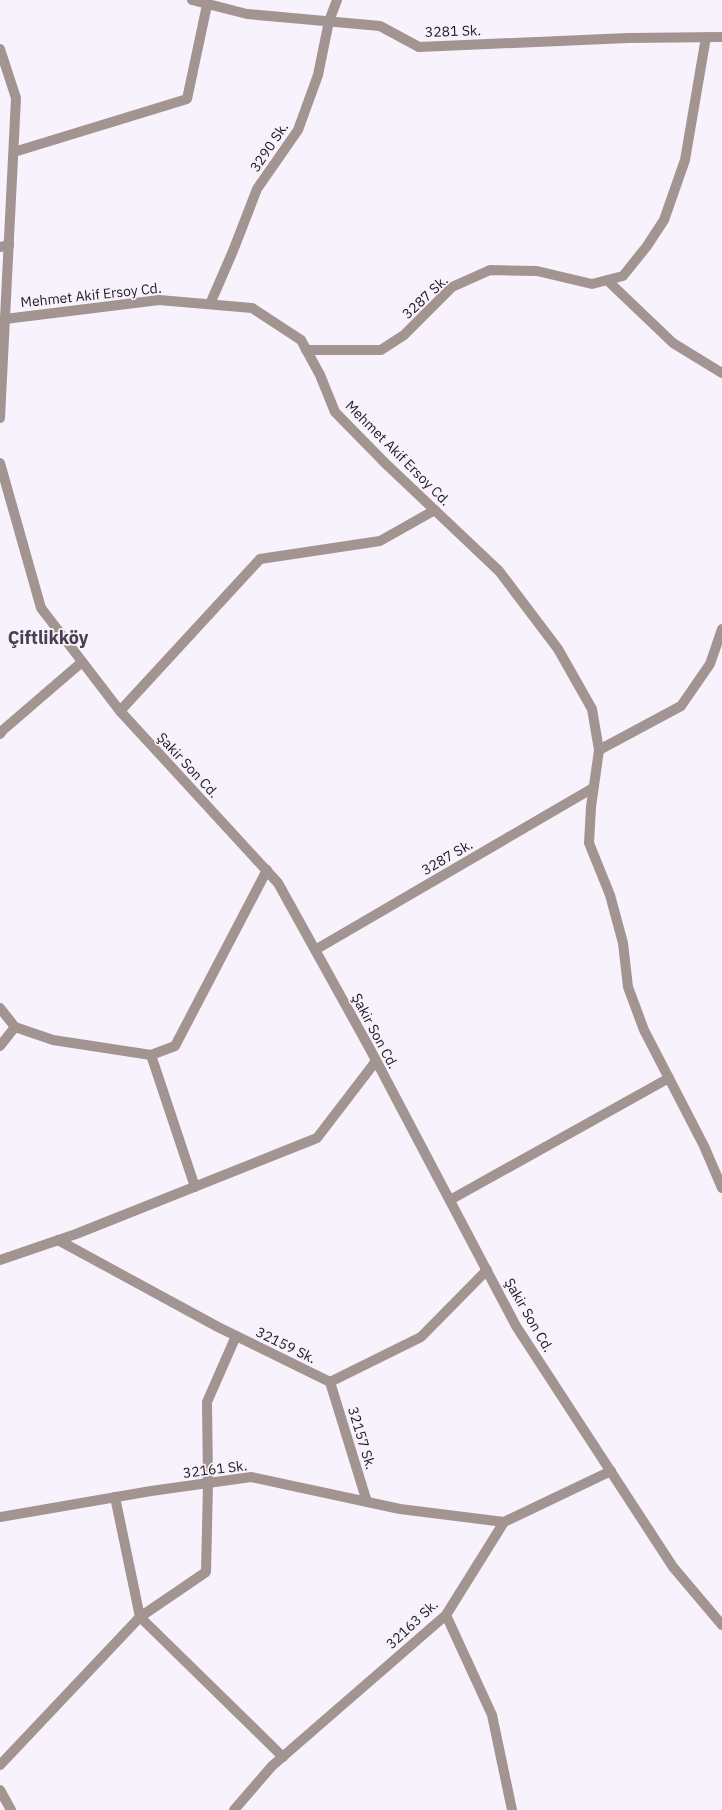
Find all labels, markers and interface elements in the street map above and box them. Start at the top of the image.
street label: 3281 Sk. [425,21,481,41]
street label: 3290 Sk. [246,119,292,175]
street label: 3287 Sk. [398,271,452,323]
street label: Mehmet Akif Ersoy Cd. [20,279,162,311]
street label: Mehmet Akif Ersoy Cd. [342,397,454,509]
district label: Çiftlikköy [8,626,89,649]
street label: Şakir Son Cd. [153,729,223,801]
street label: 3287 Sk. [418,835,476,879]
street label: Şakir Son Cd. [348,990,402,1072]
street label: Şakir Son Cd. [501,1275,557,1355]
street label: 32159 Sk. [253,1323,319,1367]
street label: 32157 Sk. [344,1404,380,1472]
street label: 32161 Sk. [182,1456,248,1482]
street label: 32163 Sk. [382,1595,442,1653]

